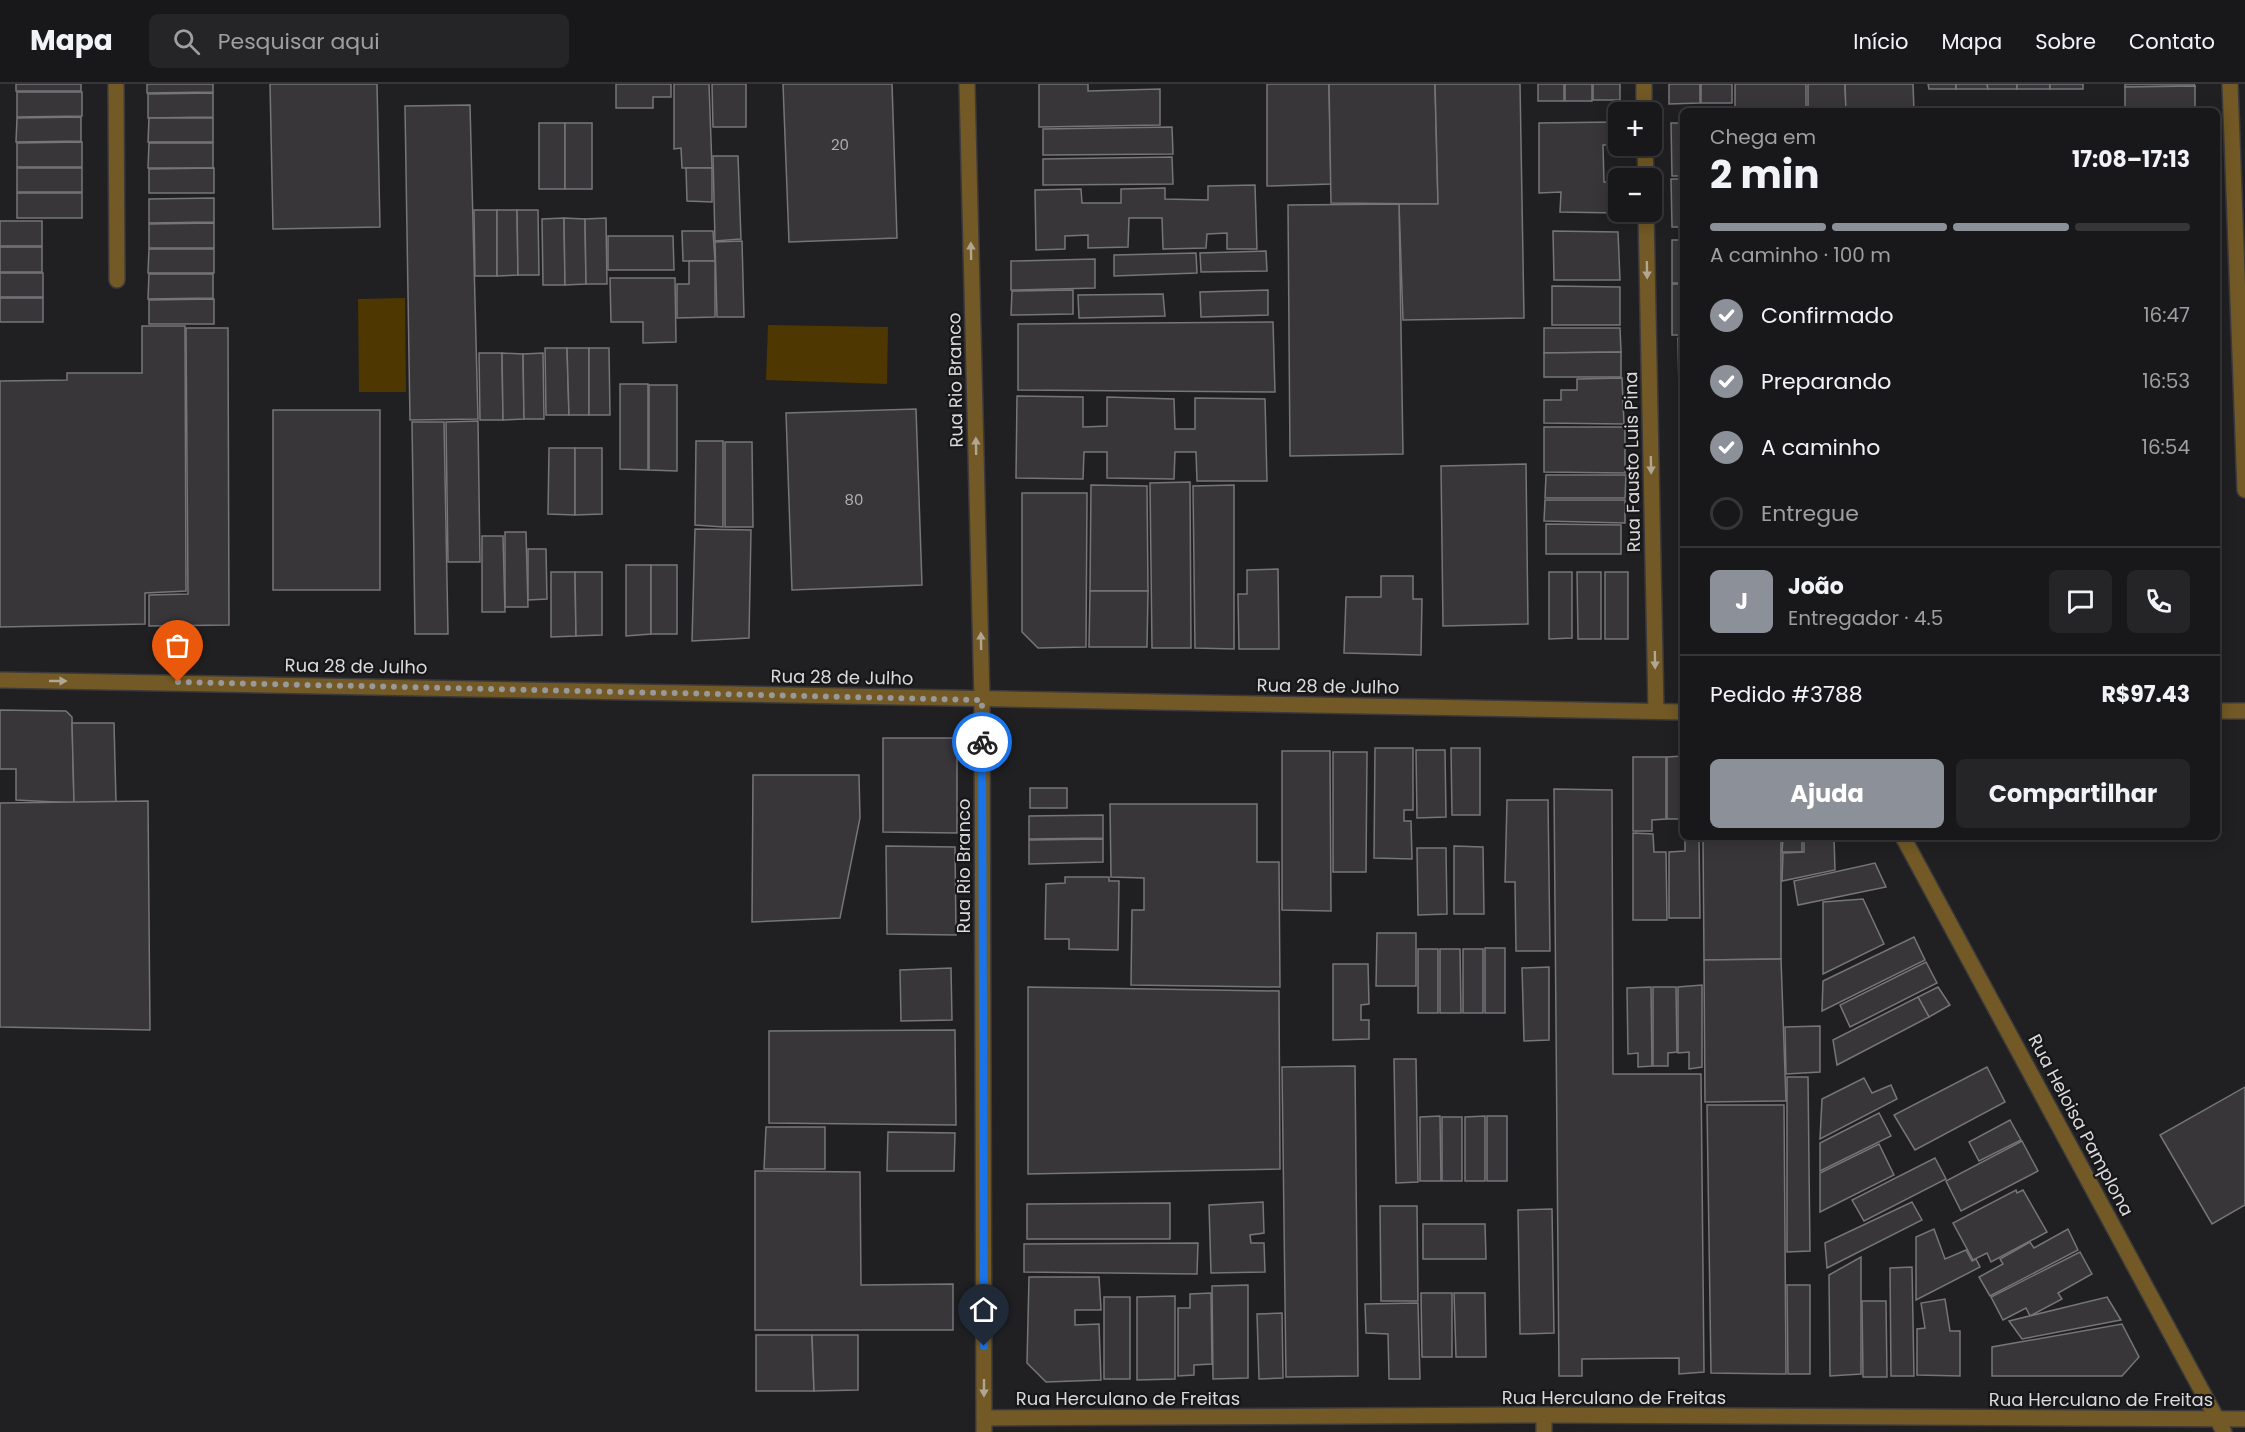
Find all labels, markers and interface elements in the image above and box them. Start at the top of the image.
search box [149,14,569,68]
text: Mapa [30,21,113,60]
icon: search [170,25,203,58]
text: Pesquisar aqui [218,26,380,57]
text: Início [1853,27,1908,56]
text: Mapa [1941,27,2002,56]
text: Sobre [2035,27,2096,56]
text: Contato [2129,27,2215,56]
map controls [1608,102,1662,222]
button: + [1608,102,1662,156]
text: Chega em [1710,123,1816,151]
house number: 20 [831,134,849,155]
text: 17:08–17:13 [2072,144,2190,175]
text: 2 min [1710,147,1820,202]
button: − [1608,168,1662,222]
text: A caminho · 100 m [1710,241,1891,269]
one-way arrow [966,242,976,261]
one-way arrow [1643,260,1652,279]
icon: check [1710,299,1743,332]
text: Confirmado [1761,300,1894,331]
text: 16:47 [2143,301,2190,329]
street label: Rua Rio Branco [941,312,969,448]
icon: check [1710,365,1743,398]
text: Preparando [1761,366,1891,397]
text: 16:53 [2142,367,2190,395]
street label: Rua Fausto Luis Pina [1618,371,1646,553]
icon: check [1710,431,1743,464]
text: A caminho [1761,432,1880,463]
text: 16:54 [2142,433,2190,461]
one-way arrow [971,437,981,456]
one-way arrow [1646,455,1656,474]
house number: 80 [845,489,863,510]
text: Entregue [1761,498,1859,529]
button: chat [2049,570,2112,633]
button: phone [2127,570,2190,633]
text: João [1788,571,1844,602]
text: J [1735,586,1748,617]
text: Entregador · 4.5 [1788,604,1943,632]
pin [152,620,203,682]
icon: bag [161,629,194,662]
one-way arrow [976,632,985,651]
one-way arrow [1650,650,1660,669]
street label: Rua 28 de Julho [284,652,428,680]
street label: Rua 28 de Julho [770,663,914,691]
street label: Rua 28 de Julho [1256,672,1400,700]
one-way arrow [49,676,68,686]
text: Pedido #3788 [1710,679,1863,710]
text: R$97.43 [2101,679,2190,710]
courier [952,712,1012,772]
icon: bike [966,726,999,759]
button: Ajuda [1710,759,1944,828]
button: Compartilhar [1956,759,2190,828]
street label: Rua Rio Branco [951,798,976,934]
street label: Rua Heloisa Pamplona [2022,1030,2140,1220]
pin [958,1284,1009,1346]
icon: home [967,1293,1000,1326]
one-way arrow [979,1379,989,1398]
street label: Rua Herculano de Freitas [1502,1385,1726,1410]
street label: Rua Herculano de Freitas [1016,1386,1240,1411]
street label: Rua Herculano de Freitas [1989,1387,2213,1412]

